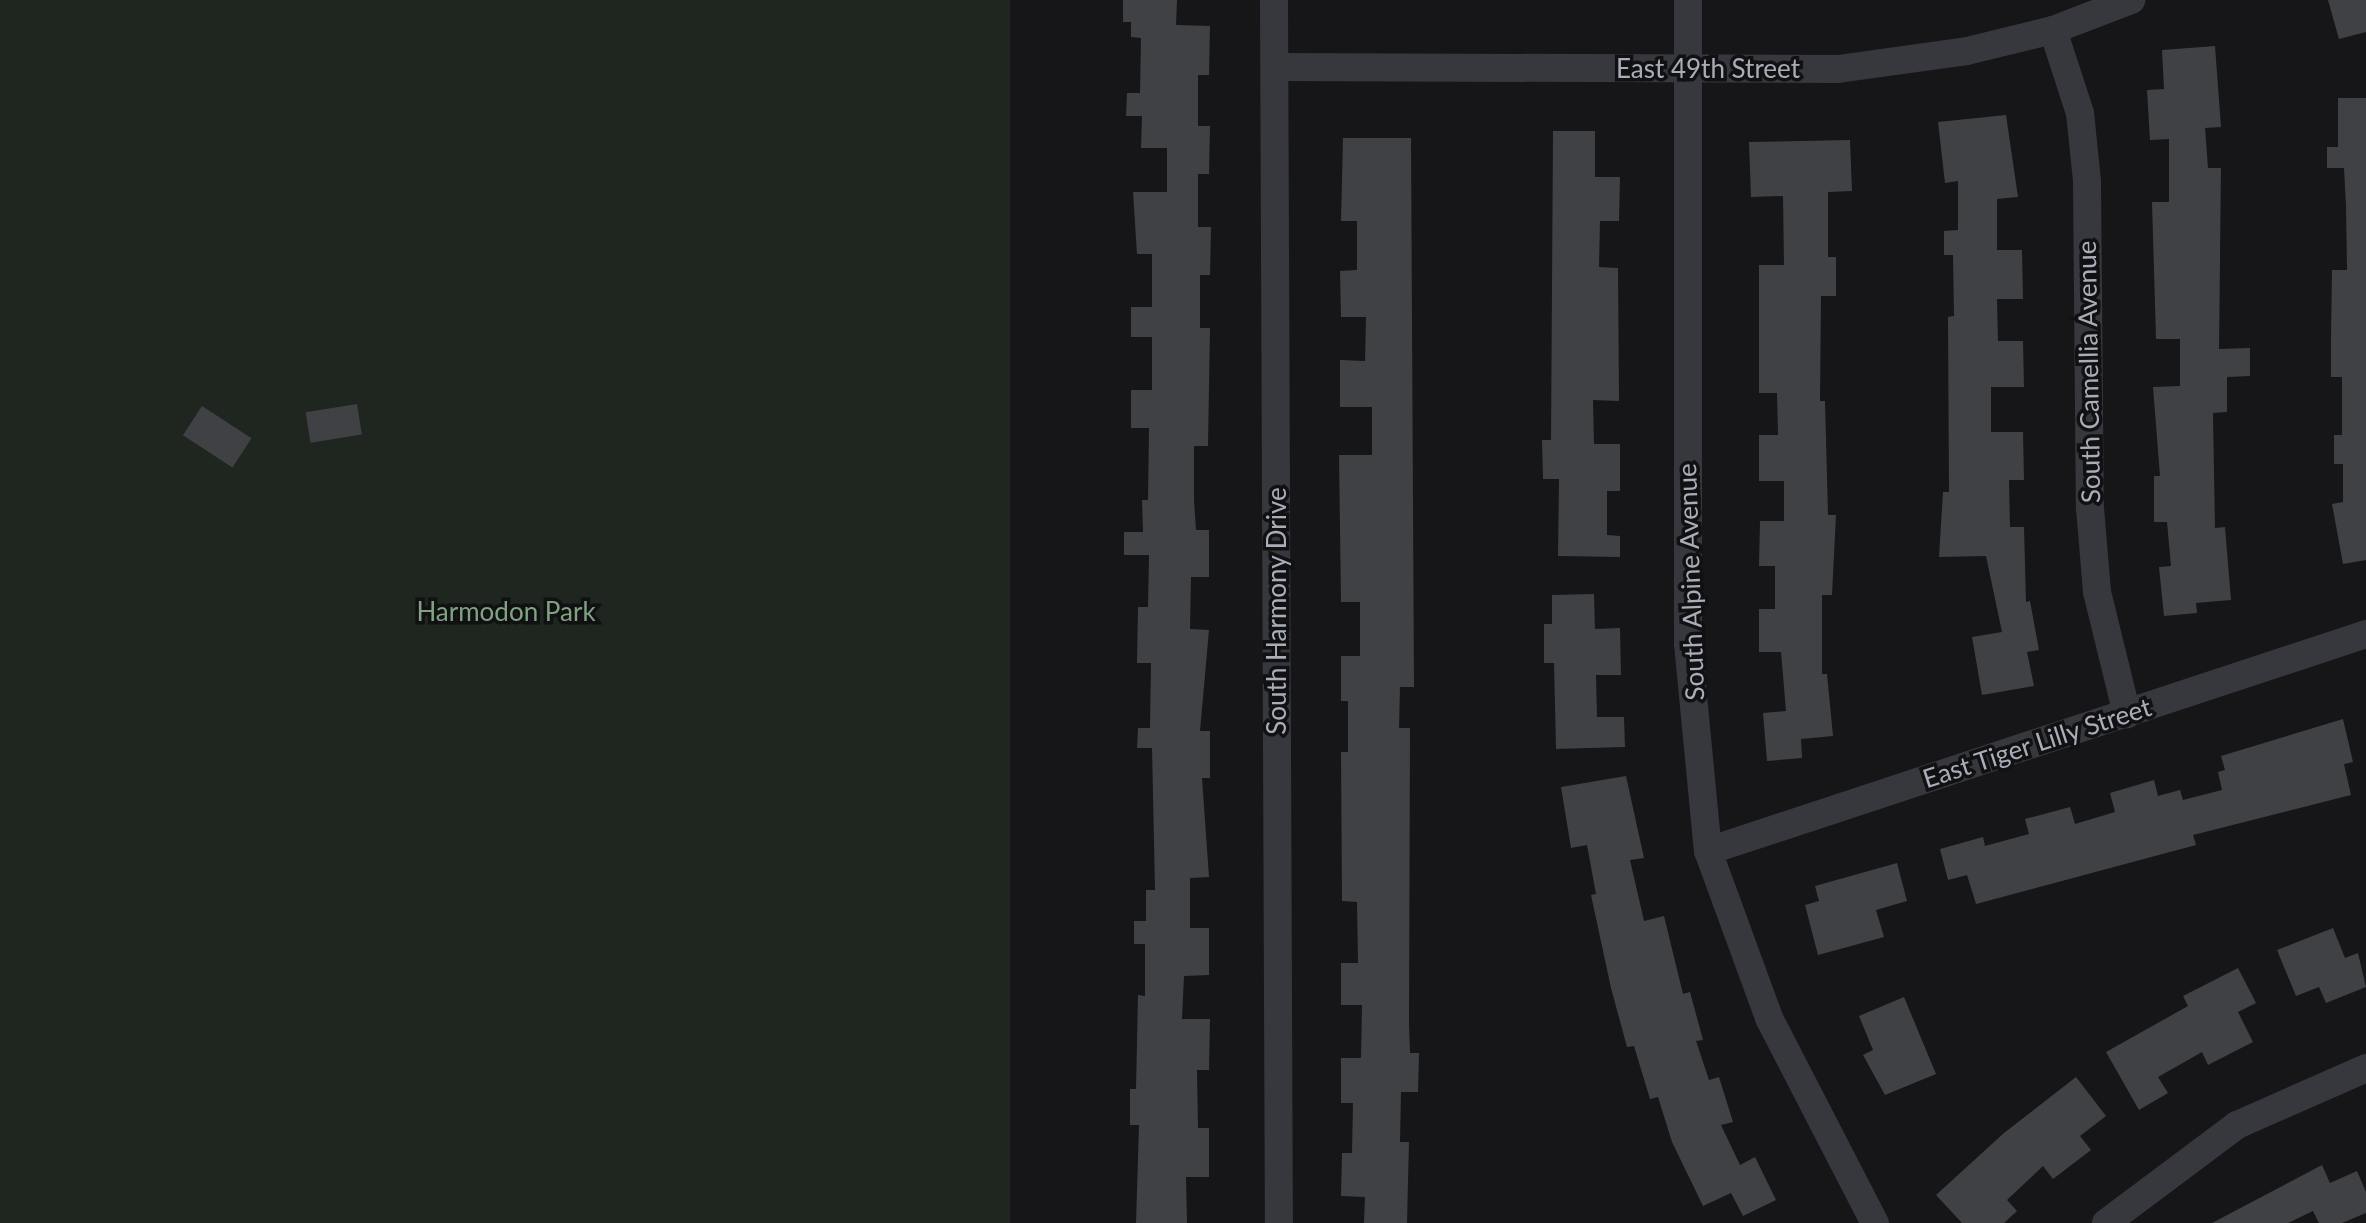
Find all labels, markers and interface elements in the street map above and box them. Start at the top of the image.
street label: East 49th Street [1616,53,1800,85]
street label: South Camellia Avenue [2071,240,2107,504]
street label: South Alpine Avenue [1671,462,1711,702]
street label: South Harmony Drive [1261,487,1293,735]
park label: Harmodon Park [416,596,596,628]
street label: East Tiger Lilly Street [1918,691,2156,795]

